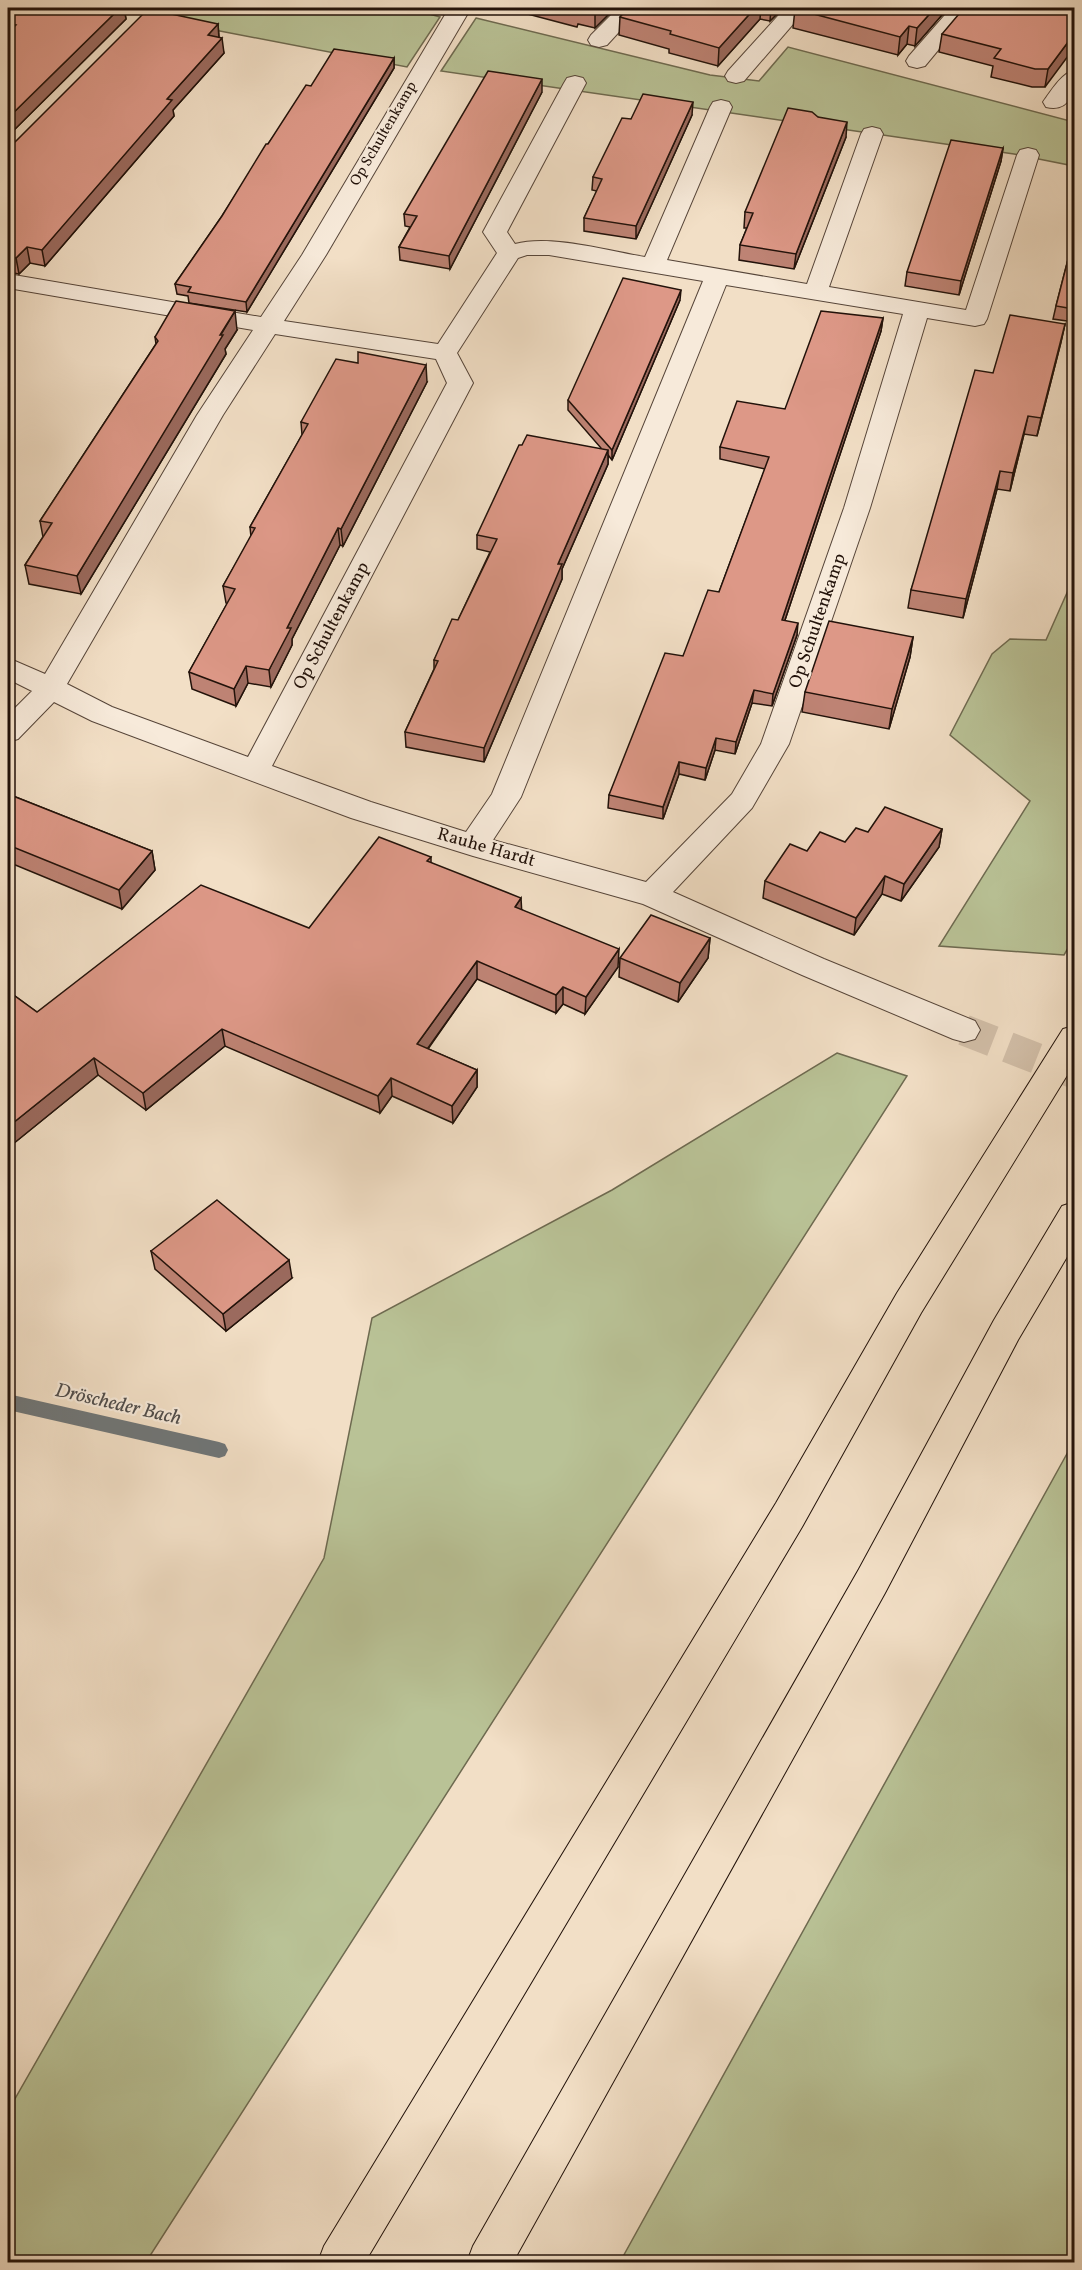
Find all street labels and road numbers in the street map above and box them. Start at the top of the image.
street label: Op Schultenkamp [345,78,423,190]
street label: Op Schultenkamp [783,550,853,692]
street label: Op Schultenkamp [288,558,376,694]
street label: Rauhe Hardt [434,822,538,874]

